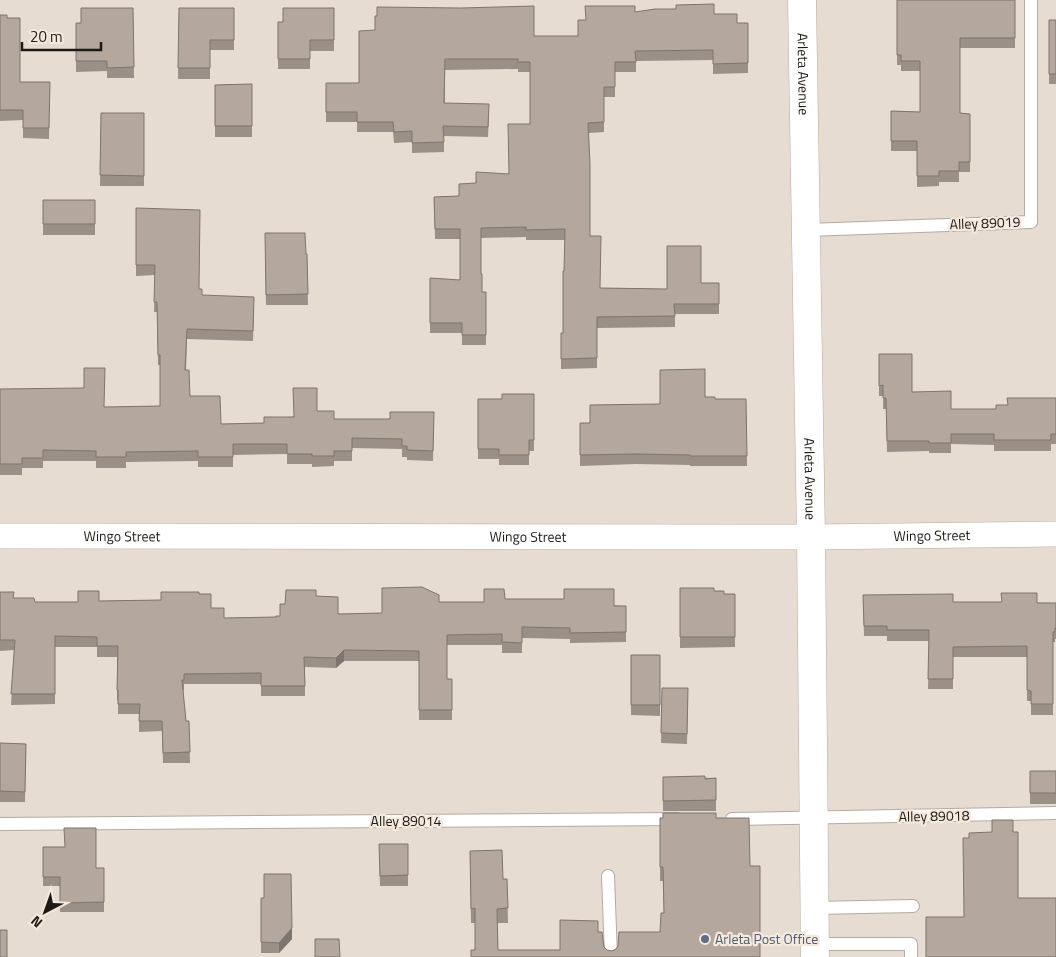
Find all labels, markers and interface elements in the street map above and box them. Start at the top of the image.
scale bar [22,20,101,52]
text: 20 m [30,25,63,48]
street label: Arleta Avenue [793,33,815,115]
street label: Alley 89019 [949,211,1021,234]
street label: Arleta Avenue [799,438,822,520]
street label: Wingo Street [893,524,971,546]
street label: Wingo Street [84,525,161,546]
street label: Wingo Street [490,526,567,547]
street label: Alley 89018 [898,804,970,827]
street label: Alley 89014 [371,810,442,831]
north arrow [20,887,70,937]
text: N [26,911,47,933]
place label: Arleta Post Office [715,928,818,949]
marker: Arleta Post Office [699,933,711,945]

